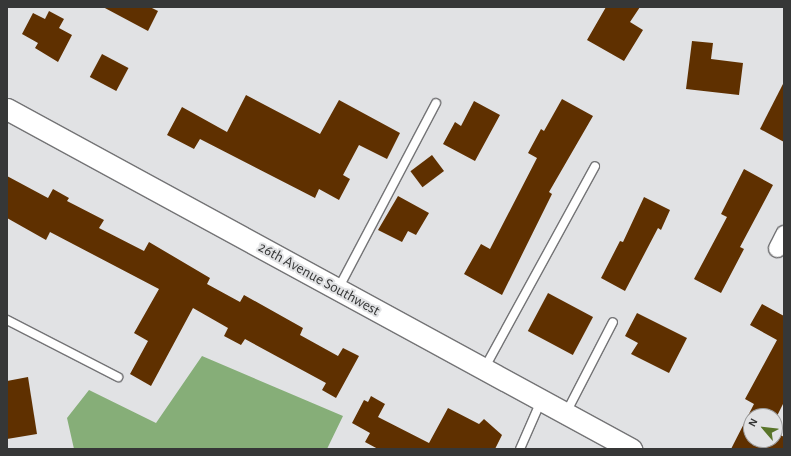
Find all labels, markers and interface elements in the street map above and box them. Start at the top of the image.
street label: 26th Avenue Southwest [255,238,383,320]
north arrow [743,408,783,448]
text: N [746,417,759,429]

